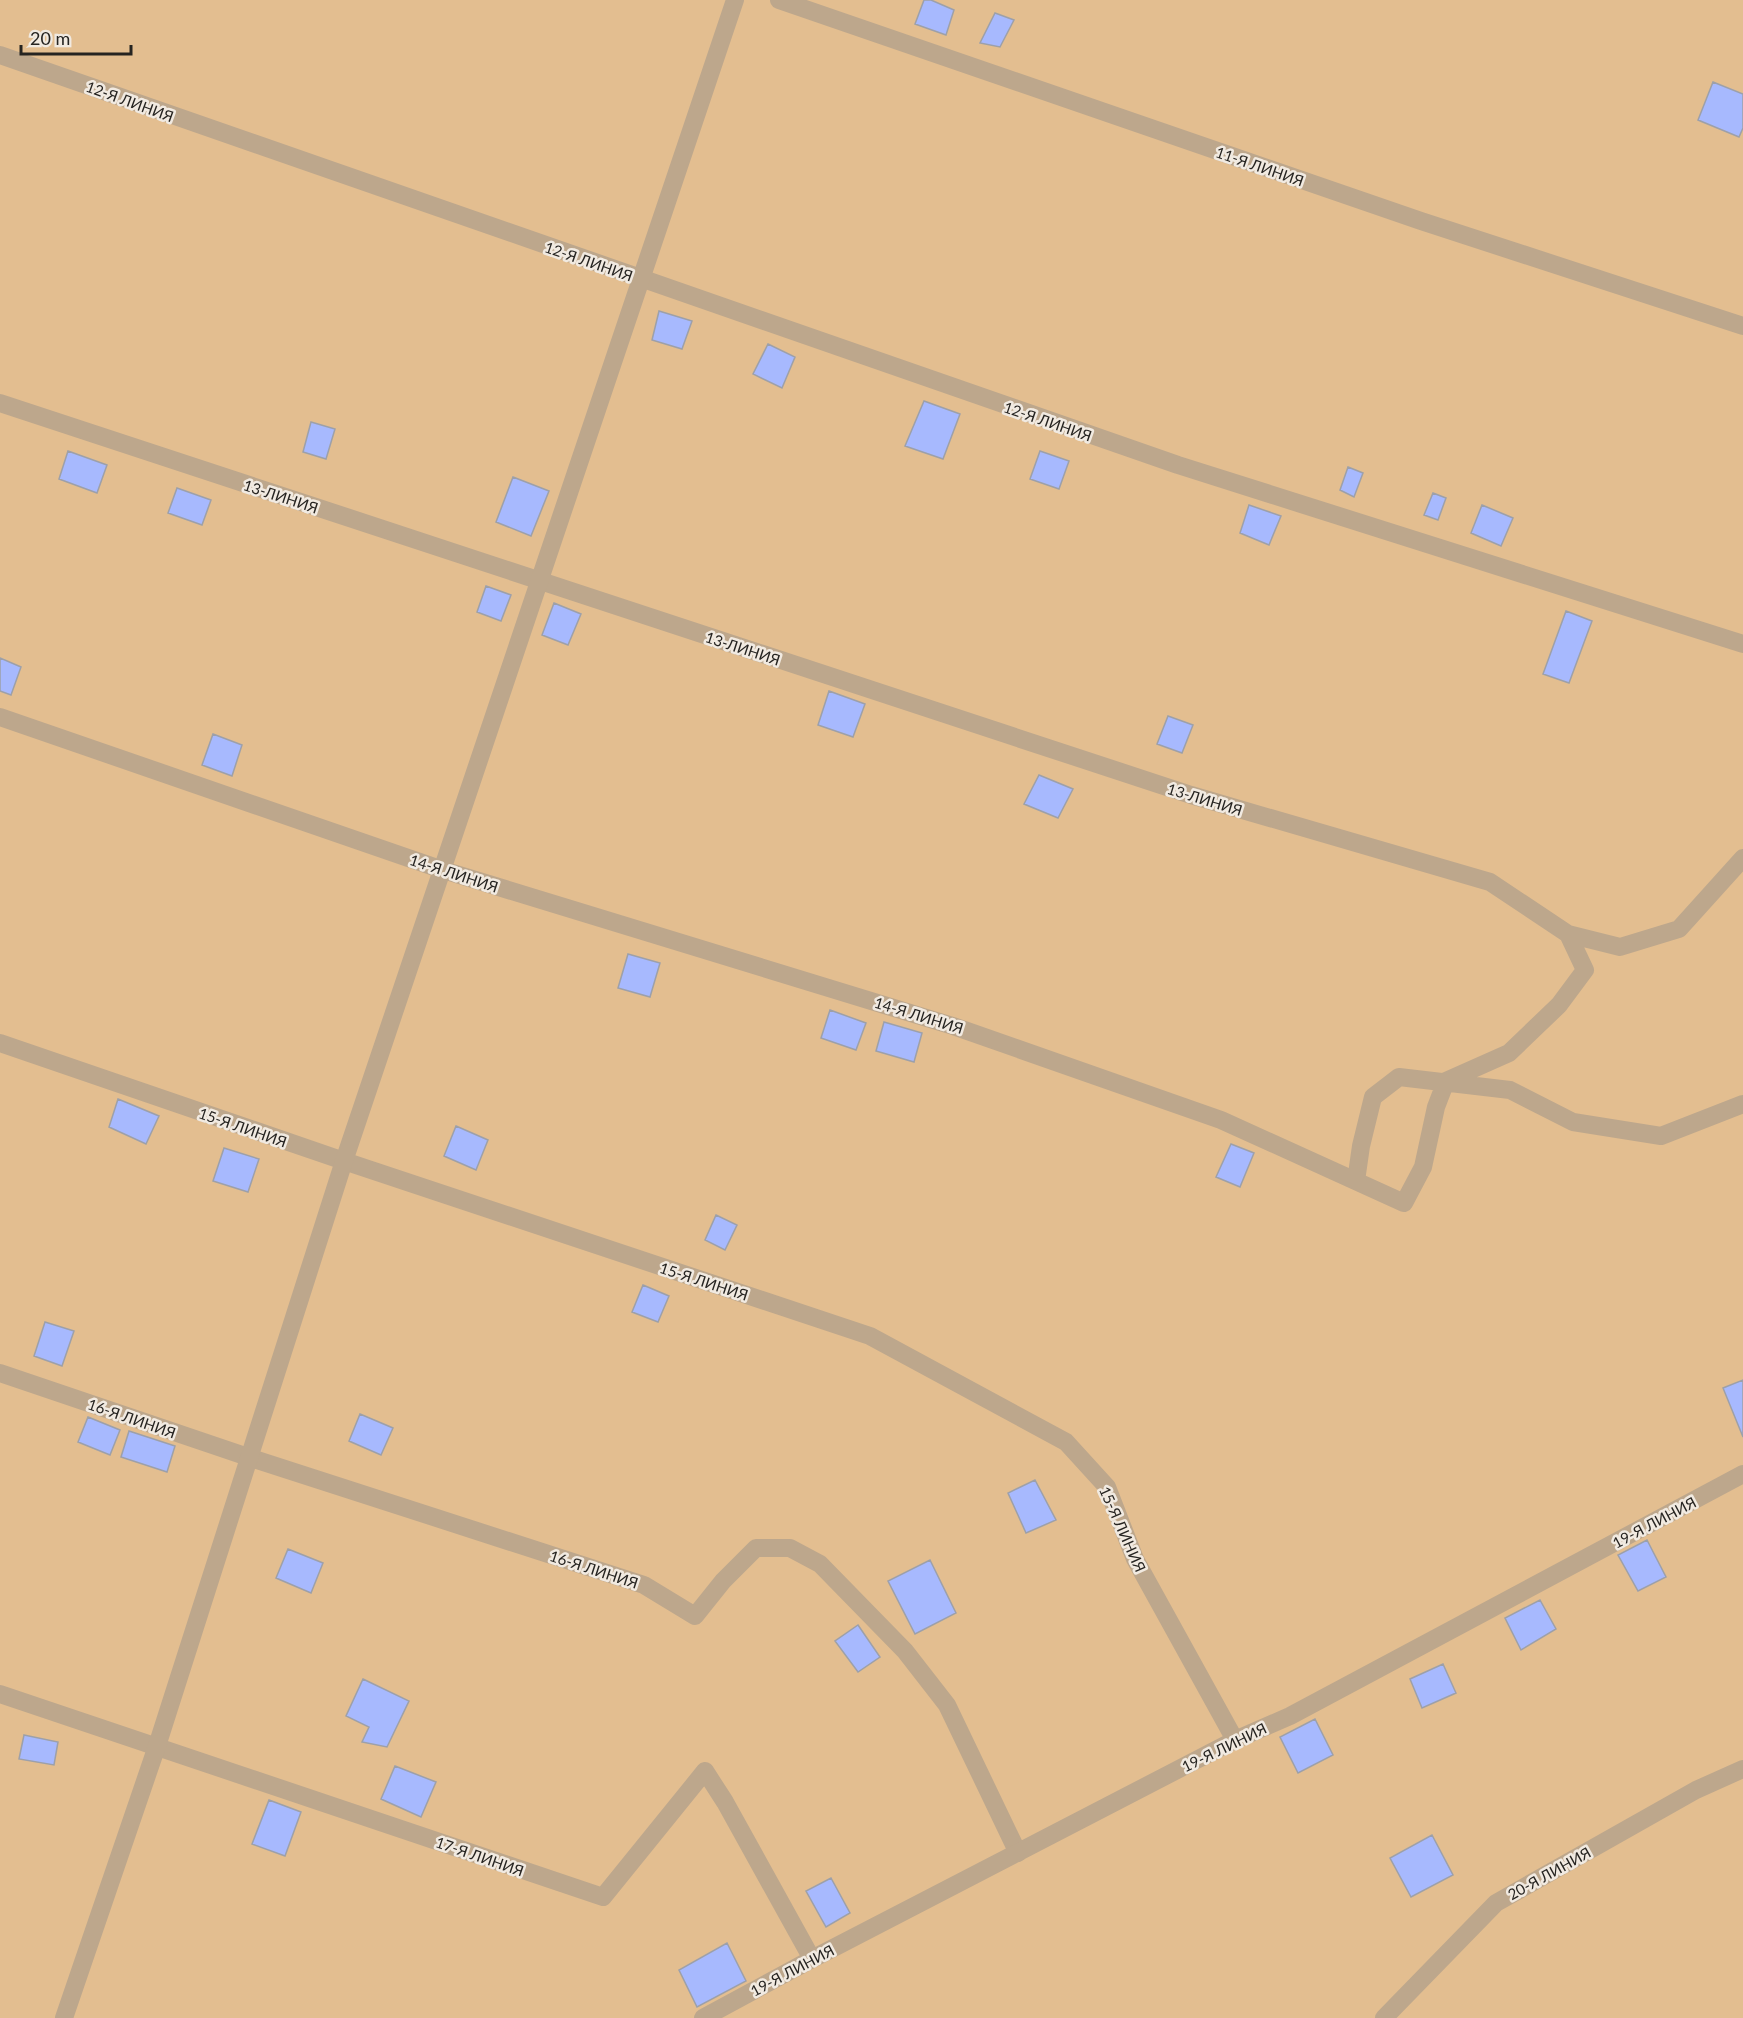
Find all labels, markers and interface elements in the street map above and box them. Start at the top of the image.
scale bar [21,18,130,56]
text: 20 m [30,27,70,49]
street label: 12-Я ЛИНИЯ [84,77,176,125]
street label: 11-Я ЛИНИЯ [1214,143,1306,189]
street label: 12-Я ЛИНИЯ [543,238,635,284]
street label: 12-Я ЛИНИЯ [1002,398,1094,444]
street label: 13-ЛИНИЯ [241,475,321,517]
street label: 13-ЛИНИЯ [703,627,783,669]
street label: 13-ЛИНИЯ [1165,779,1245,819]
street label: 14-Я ЛИНИЯ [407,850,501,896]
street label: 14-Я ЛИНИЯ [872,993,966,1037]
street label: 15-Я ЛИНИЯ [197,1104,289,1150]
street label: 15-Я ЛИНИЯ [657,1258,751,1304]
street label: 16-Я ЛИНИЯ [86,1395,178,1441]
street label: 15-Я ЛИНИЯ [1096,1483,1150,1575]
street label: 19-Я ЛИНИЯ [1609,1492,1699,1552]
street label: 16-Я ЛИНИЯ [547,1546,641,1592]
street label: 19-Я ЛИНИЯ [1179,1719,1269,1775]
street label: 17-Я ЛИНИЯ [434,1833,526,1879]
street label: 20-Я ЛИНИЯ [1504,1843,1594,1903]
street label: 19-Я ЛИНИЯ [747,1940,837,2000]

